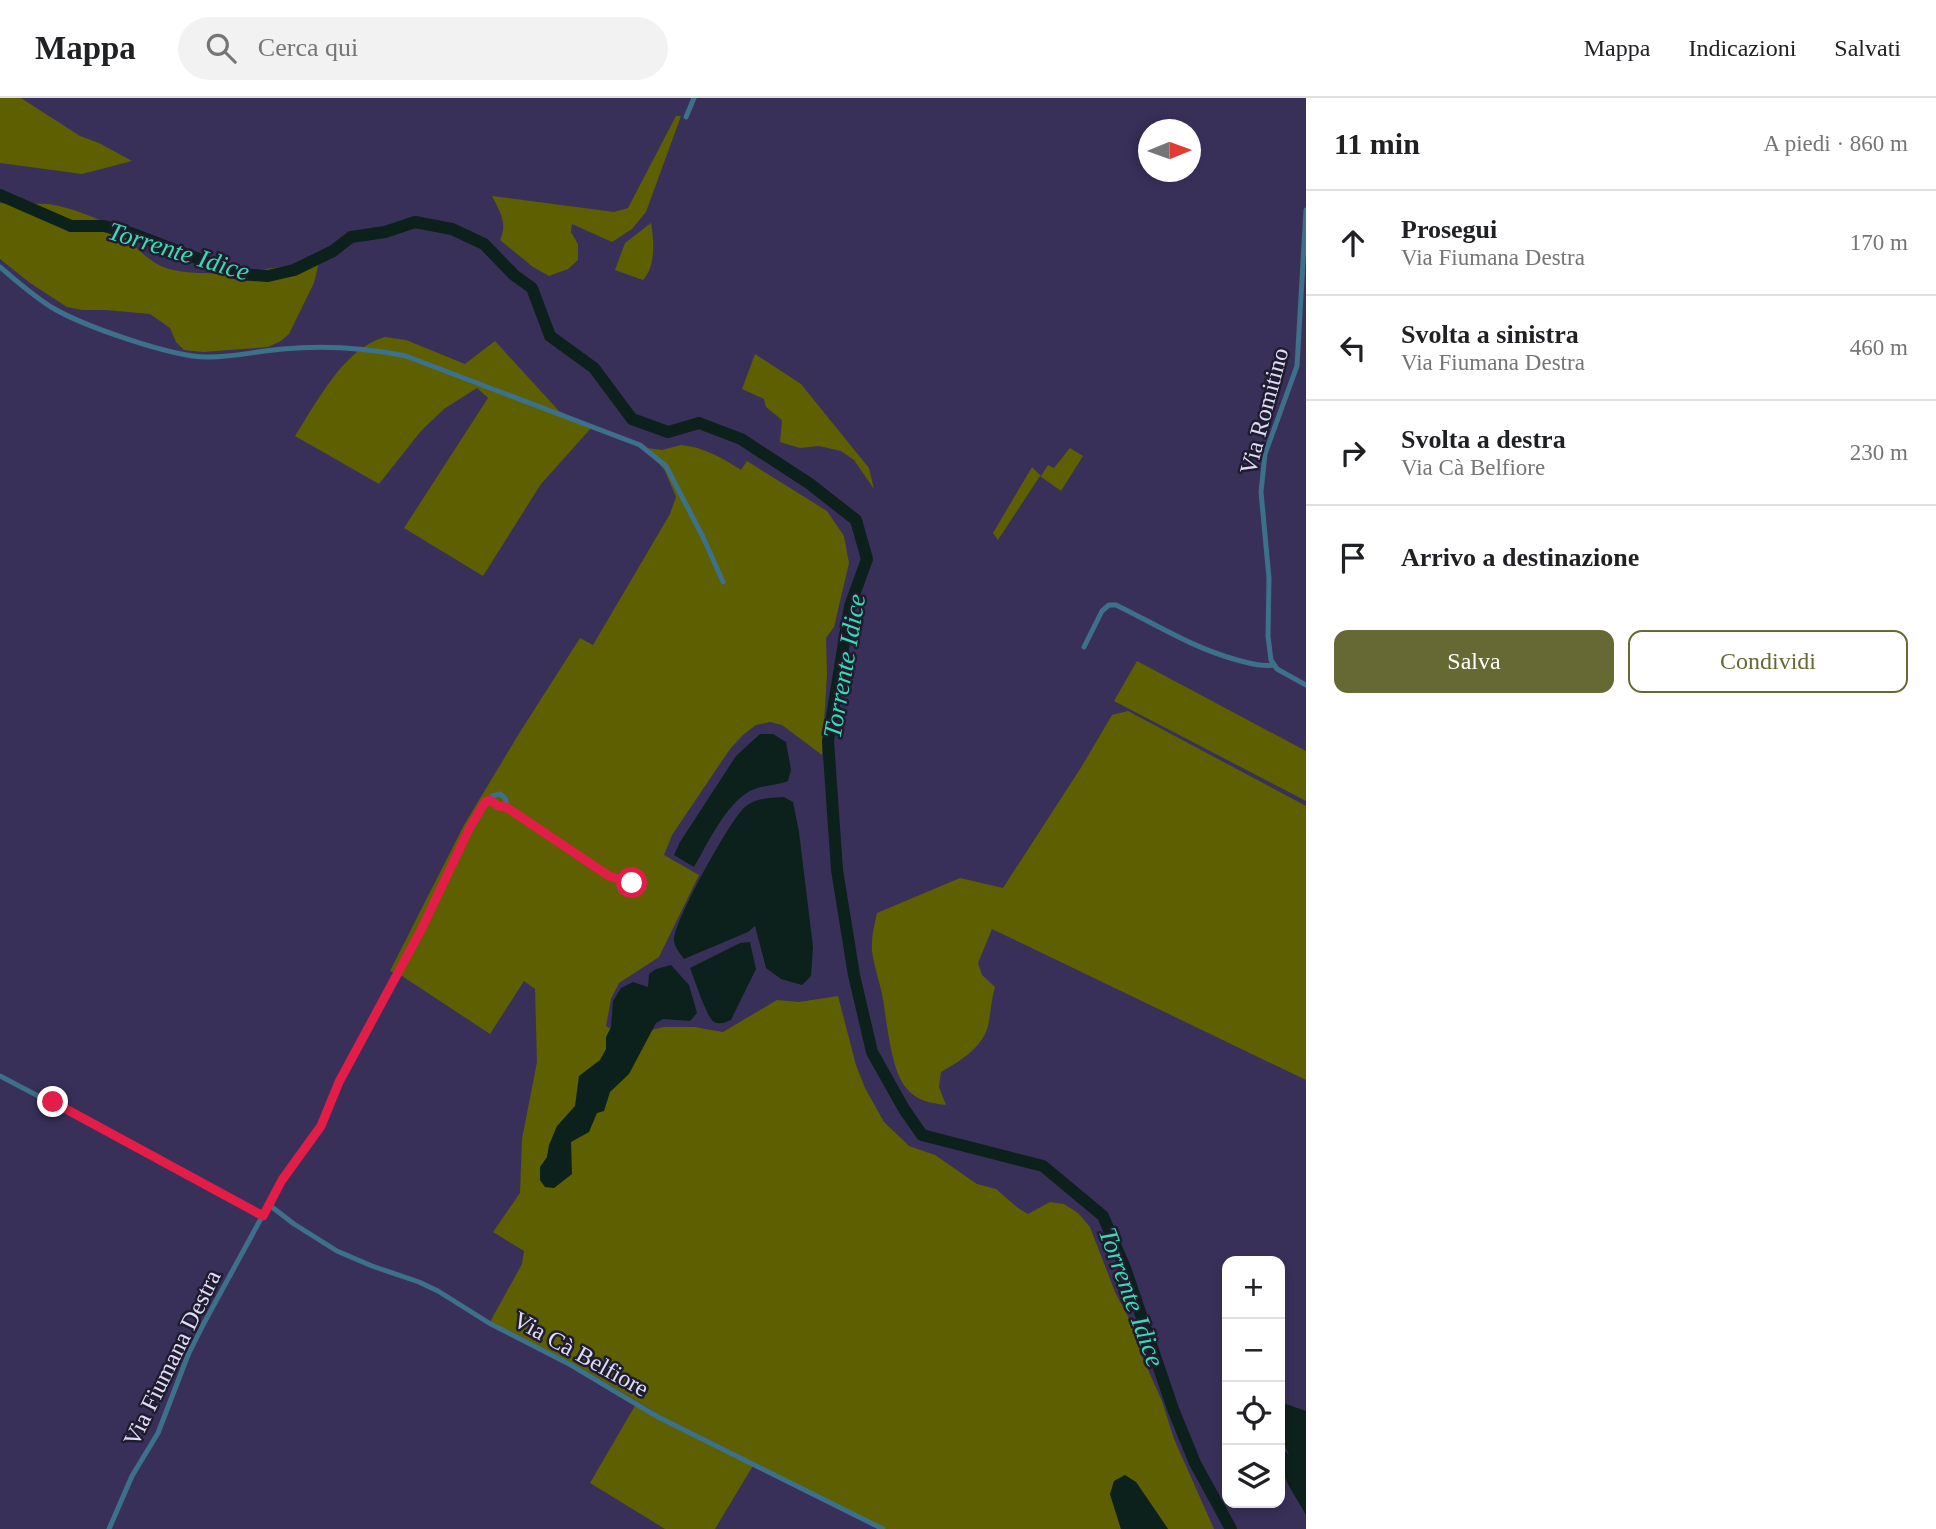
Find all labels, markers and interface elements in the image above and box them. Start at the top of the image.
search box [178,17,668,80]
icon: search [202,29,240,67]
text: Mappa [35,30,136,66]
text: Cerca qui [258,33,358,62]
text: Mappa [1584,35,1650,61]
text: Indicazioni [1688,35,1796,61]
text: Salvati [1834,35,1901,61]
north arrow [1138,119,1201,182]
text: 11 min [1334,127,1420,160]
text: A piedi · 860 m [1764,131,1908,156]
text: Prosegui [1401,215,1497,244]
water label: Torrente Idice [105,216,253,287]
icon: ahead [1334,224,1372,262]
text: 170 m [1850,230,1908,255]
text: Via Fiumana Destra [1401,245,1585,270]
text: Svolta a sinistra [1401,320,1579,349]
icon: left [1334,329,1372,367]
text: 460 m [1850,335,1908,360]
street label: Via Romitino [1235,345,1293,477]
text: Via Fiumana Destra [1401,350,1585,375]
text: Svolta a destra [1401,425,1566,454]
icon: right [1334,434,1372,472]
text: 230 m [1850,440,1908,465]
text: Via Cà Belfiore [1401,455,1545,480]
icon: arrive [1334,539,1372,577]
text: Arrivo a destinazione [1401,543,1639,572]
water label: Torrente Idice [818,592,871,741]
button: Salva [1334,630,1614,693]
button: Condividi [1628,630,1908,693]
route start [616,867,647,898]
route end [37,1086,68,1117]
water label: Torrente Idice [1093,1224,1170,1371]
map controls [1222,1256,1285,1508]
button: + [1222,1256,1285,1319]
street label: Via Fiumana Destra [118,1266,226,1450]
street label: Via Cà Belfiore [509,1306,653,1402]
button: − [1222,1319,1285,1382]
button: locate [1222,1382,1285,1445]
button: layers [1222,1445,1285,1508]

